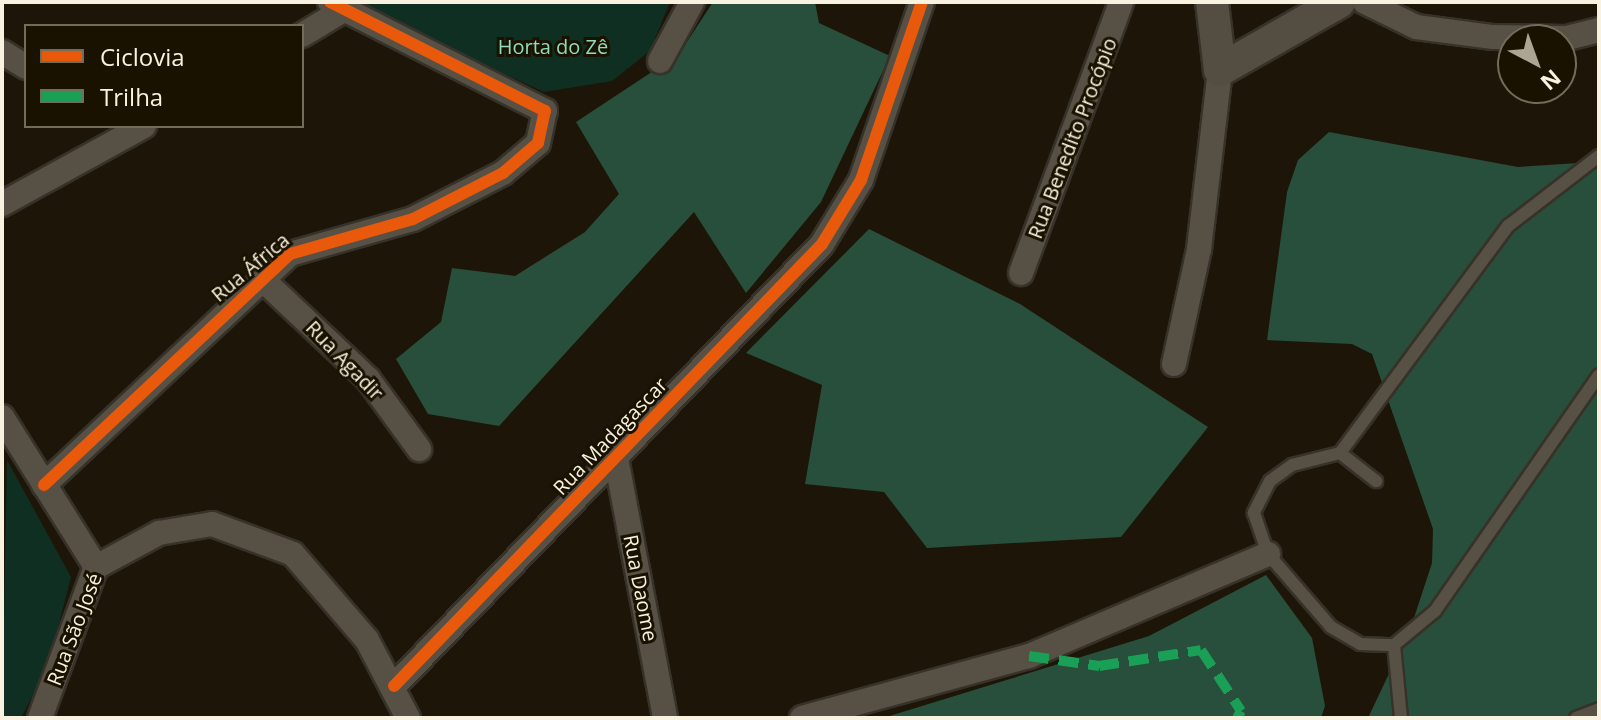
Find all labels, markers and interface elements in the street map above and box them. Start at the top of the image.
legend [24,24,304,128]
north arrow [1497,24,1577,104]
park label: Horta do Zê [498,34,608,58]
street label: Rua Benedito Procópio [1023,34,1121,242]
text: Ciclovia [100,40,185,73]
text: N [1535,63,1568,98]
text: Trilha [100,80,163,113]
street label: Rua África [206,228,294,306]
street label: Rua Agadir [301,315,389,405]
street label: Rua Madagascar [548,372,672,500]
street label: Rua Daome [619,533,663,643]
street label: Rua São José [42,569,106,689]

